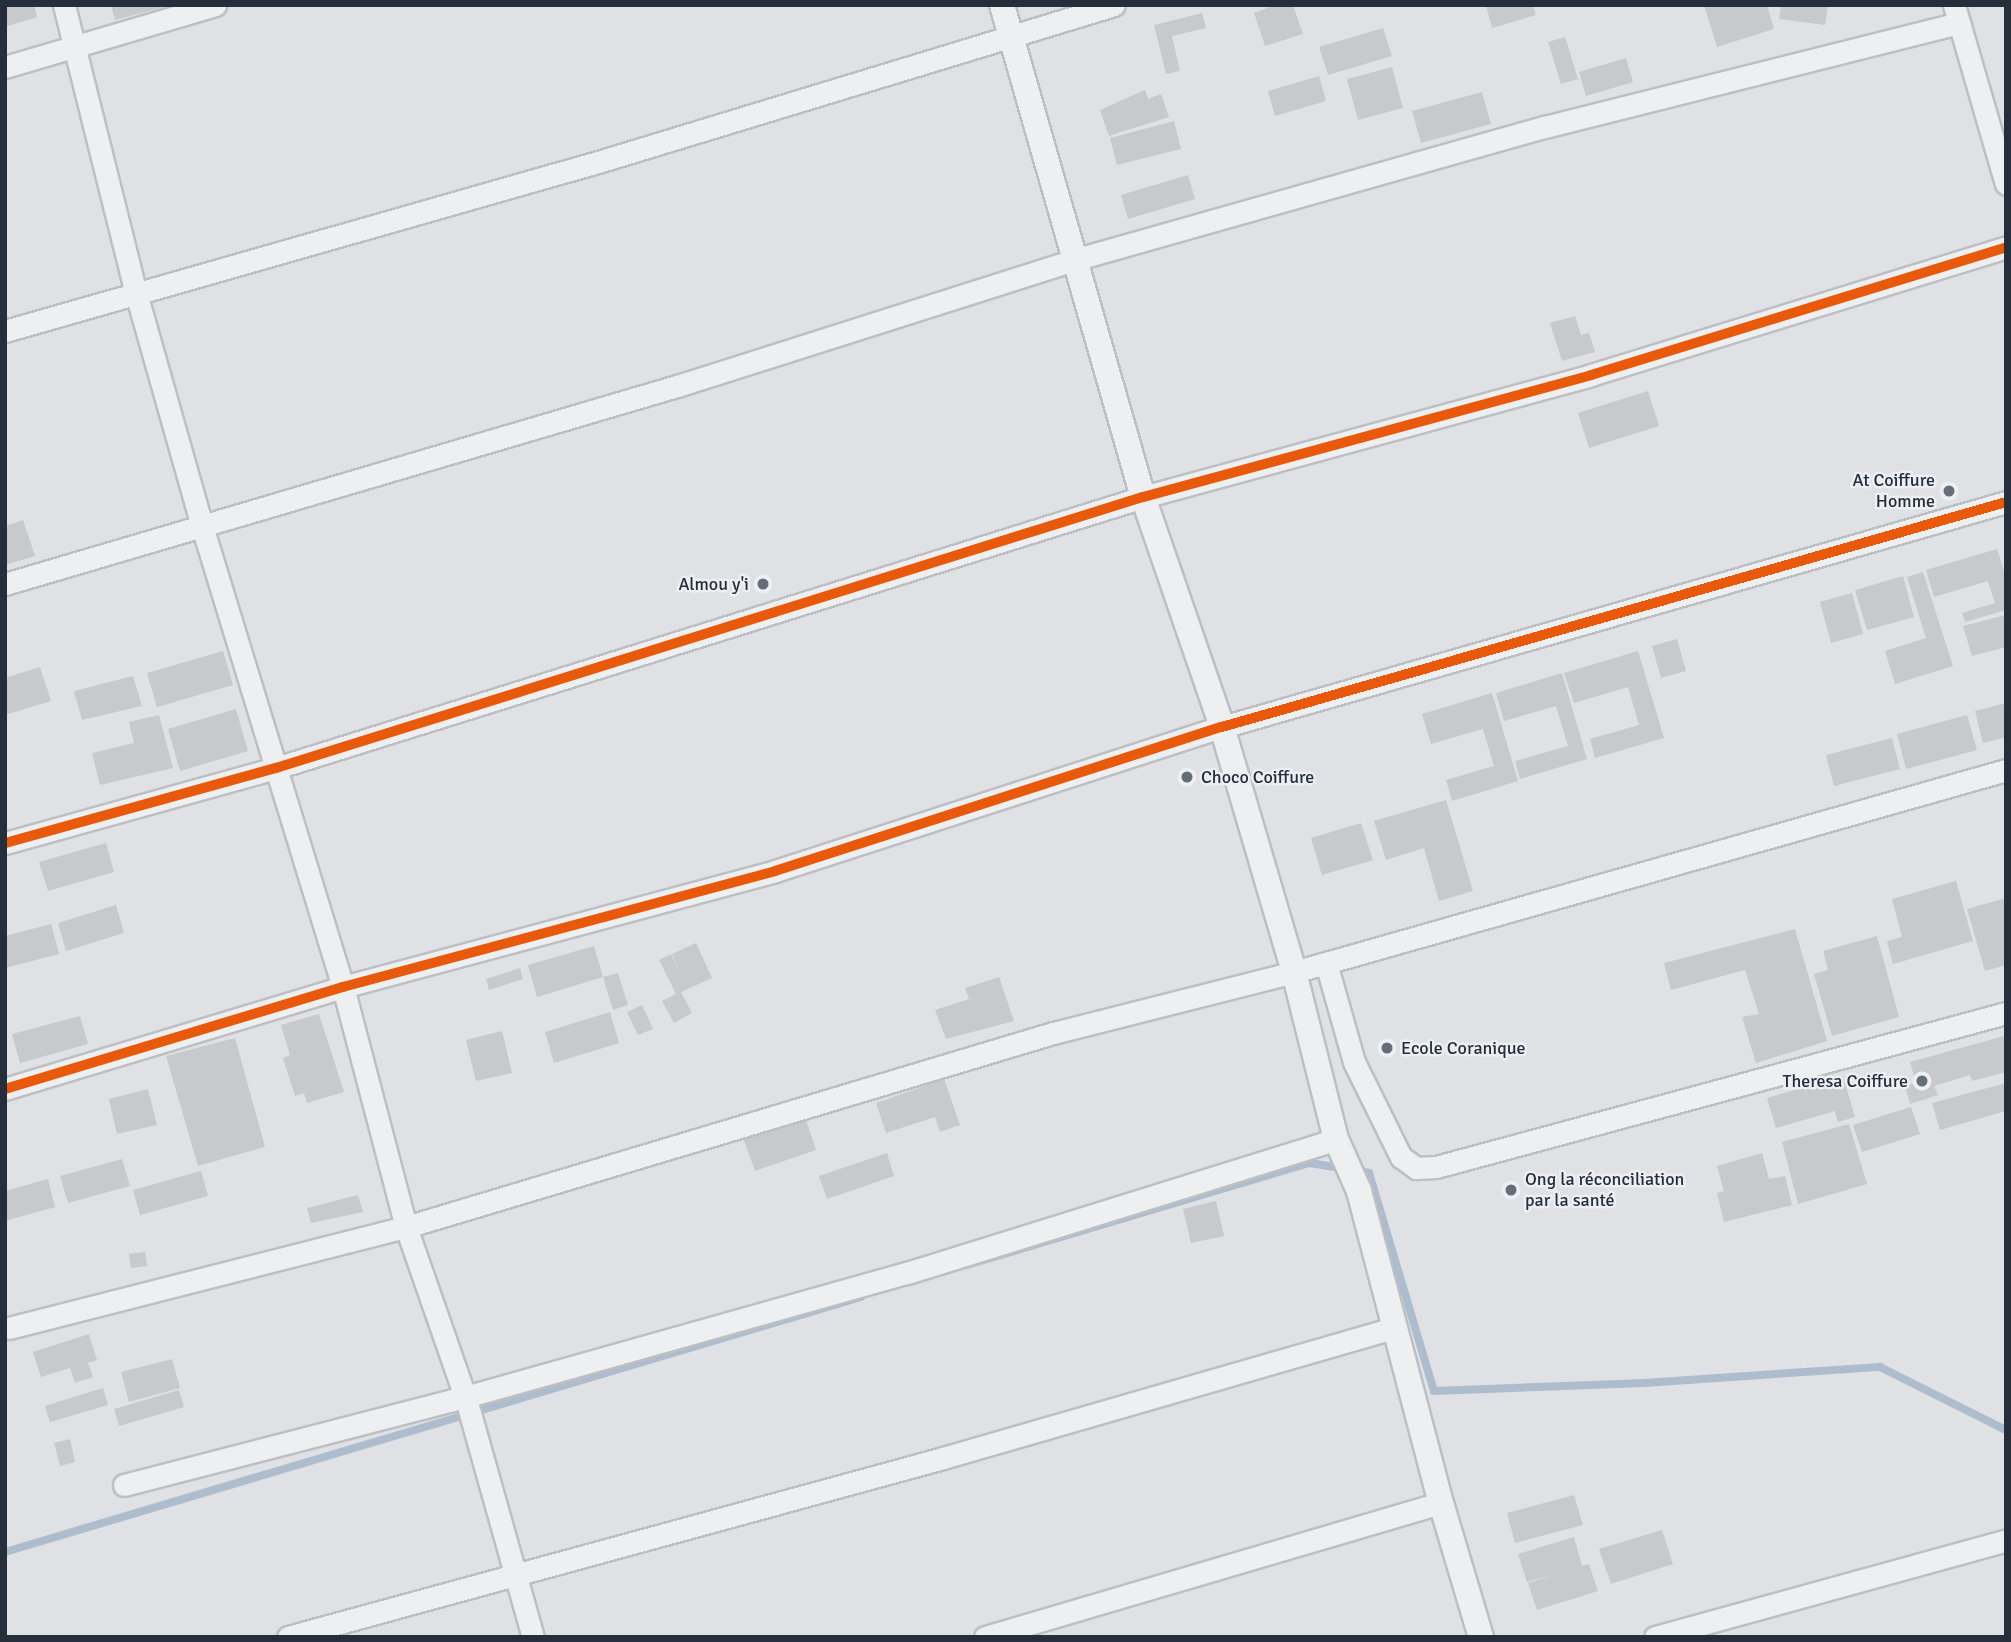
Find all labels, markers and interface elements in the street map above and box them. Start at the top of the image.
place label: At Coiffure Homme [1853,470,1935,512]
marker: At Coiffure Homme [1941,483,1957,499]
place label: Almou y'i [678,573,749,595]
marker: Almou y'i [755,576,771,592]
place label: Choco Coiffure [1201,766,1314,788]
marker: Choco Coiffure [1179,769,1195,785]
place label: Ecole Coranique [1401,1037,1526,1059]
marker: Ecole Coranique [1379,1040,1395,1056]
place label: Theresa Coiffure [1783,1070,1908,1092]
marker: Theresa Coiffure [1914,1073,1930,1089]
place label: Ong la réconciliation par la santé [1525,1169,1684,1212]
marker: Ong la réconciliation par la santé [1503,1182,1519,1198]

